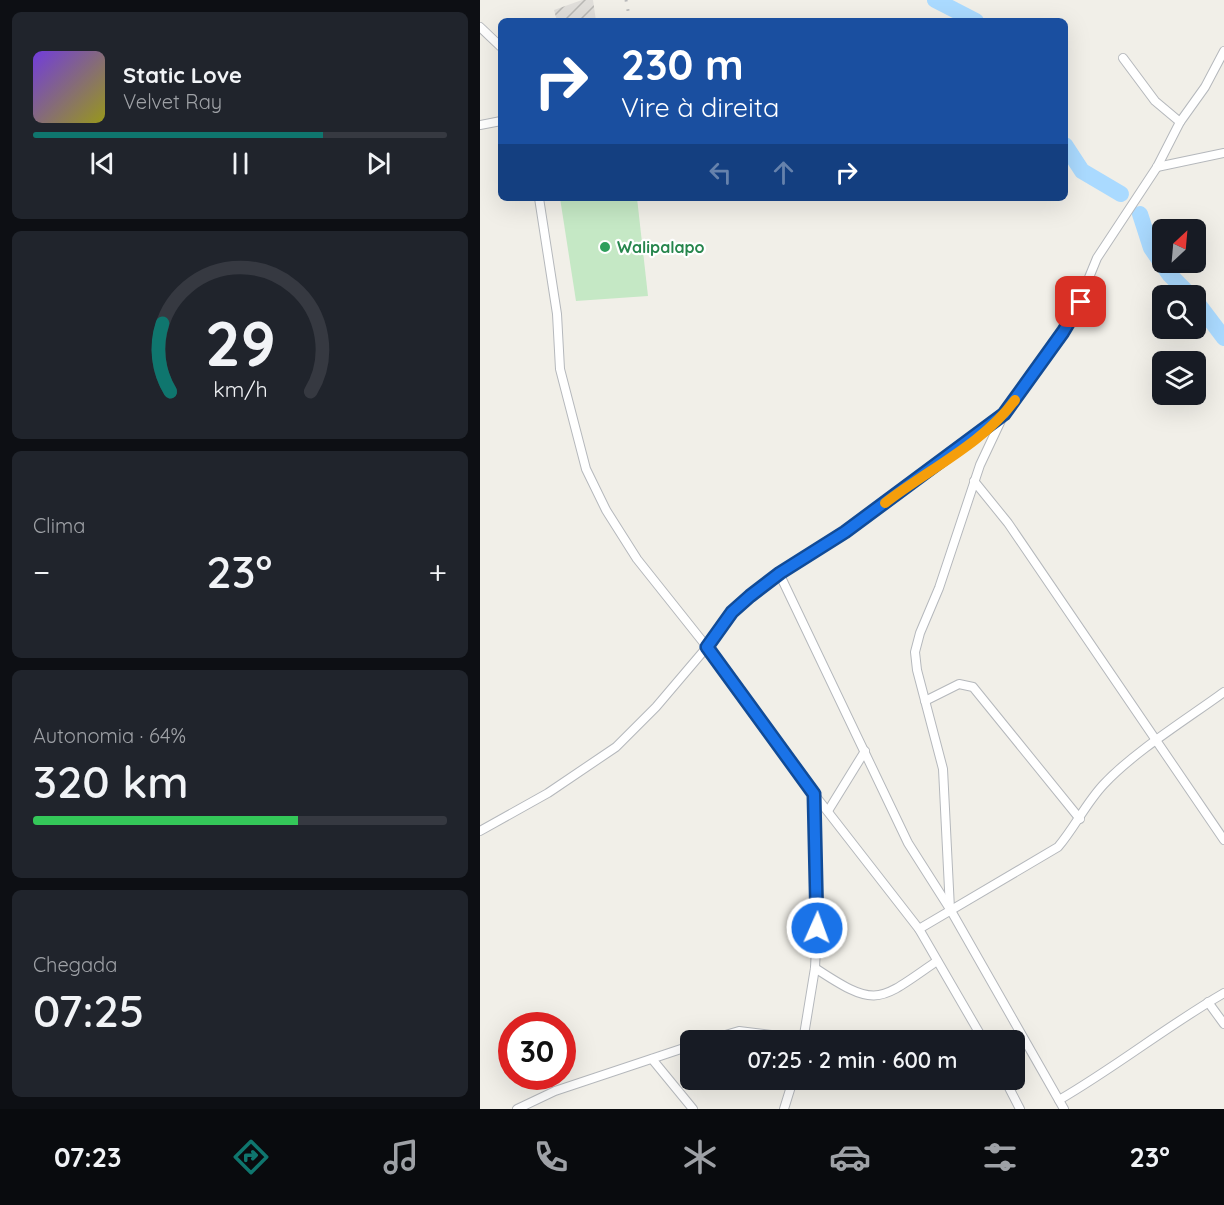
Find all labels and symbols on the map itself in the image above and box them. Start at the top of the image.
north arrow [1152,219,1206,273]
place label: Walipalapo [617,237,705,257]
marker: Walipalapo [598,240,612,254]
pin [1055,276,1106,327]
position arrow [785,896,849,960]
speed limit sign: 30 [498,1012,576,1090]

